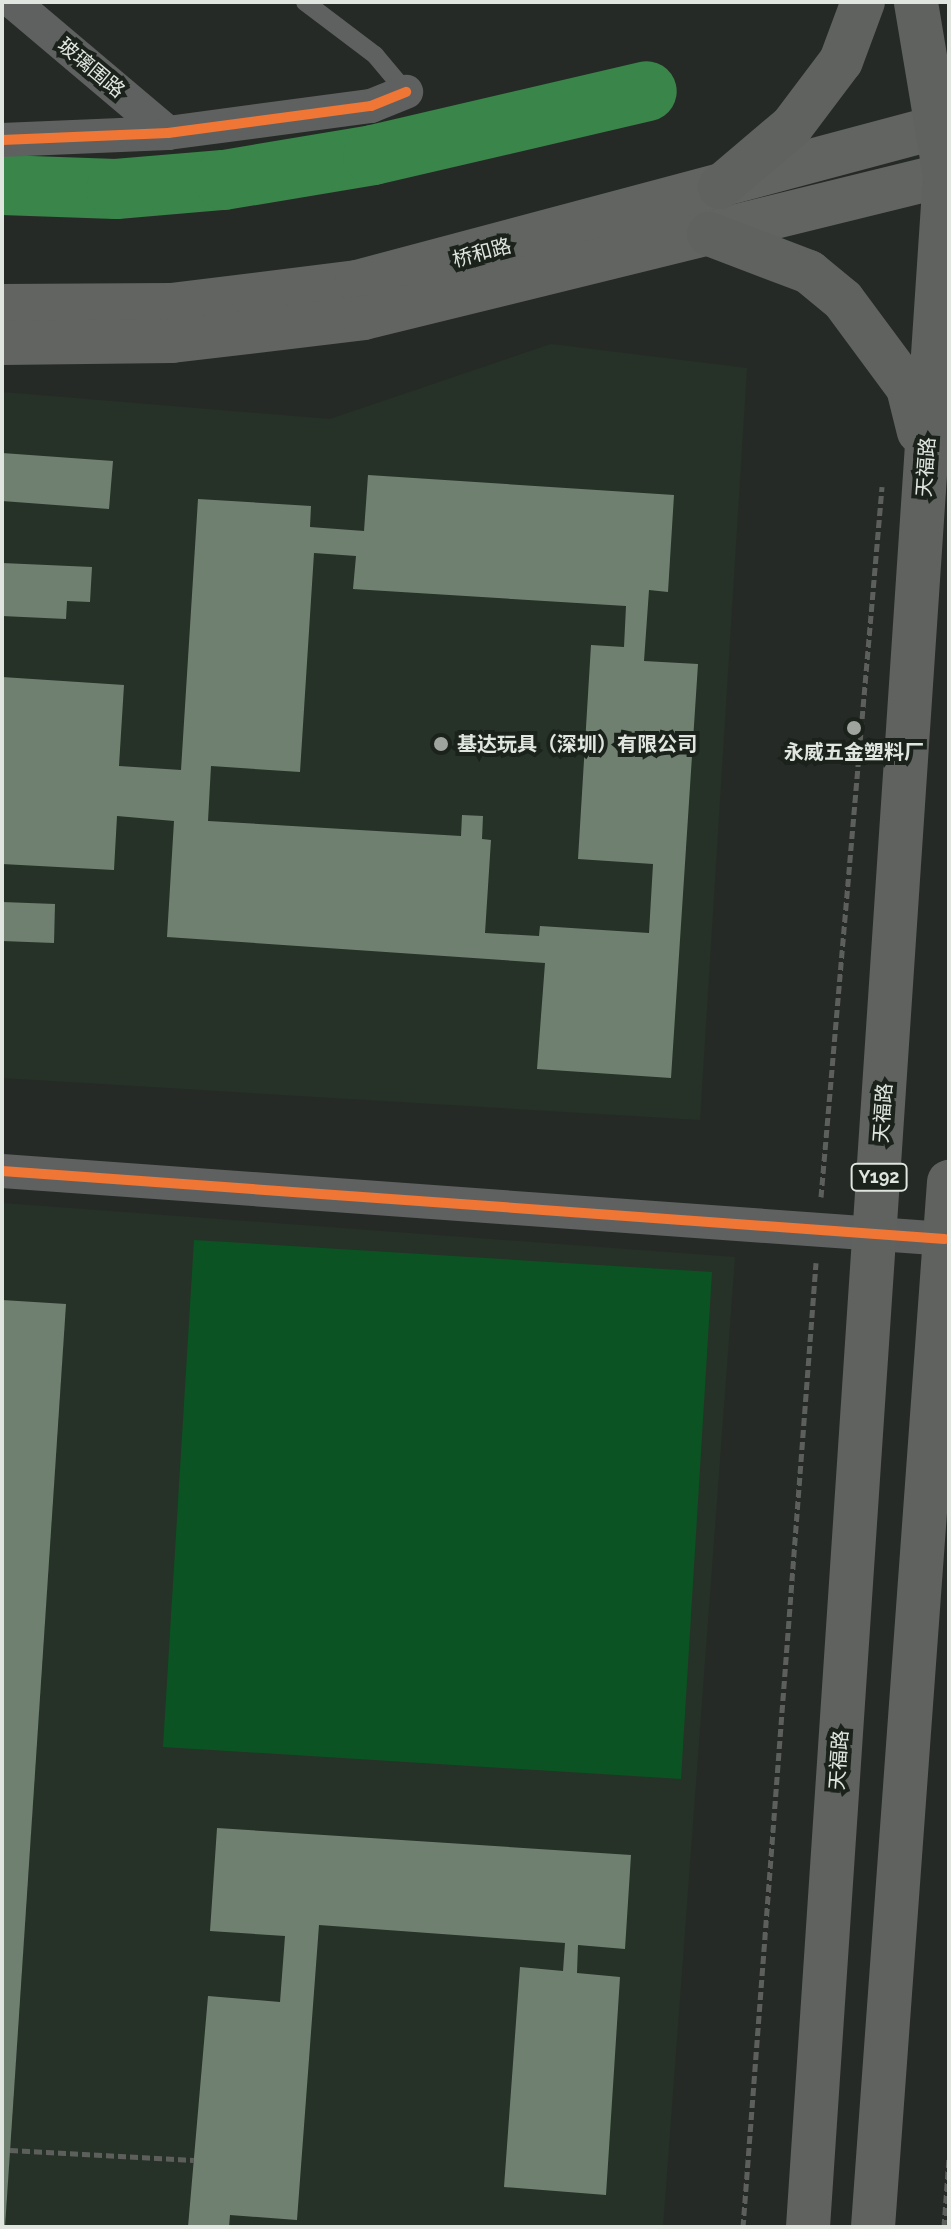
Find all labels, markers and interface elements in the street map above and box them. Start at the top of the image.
street label: 玻璃围路 [53,33,129,103]
street label: 桥和路 [450,234,514,272]
street label: 天福路 [912,436,940,498]
marker: 永威五金塑料厂 [845,719,863,737]
place label: 基达玩具（深圳）有限公司 [457,732,697,756]
marker: 基达玩具（深圳）有限公司 [432,735,450,753]
place label: 永威五金塑料厂 [784,740,924,764]
street label: 天福路 [869,1082,897,1144]
road number: Y192 [849,1163,909,1191]
street label: 天福路 [825,1729,853,1791]

